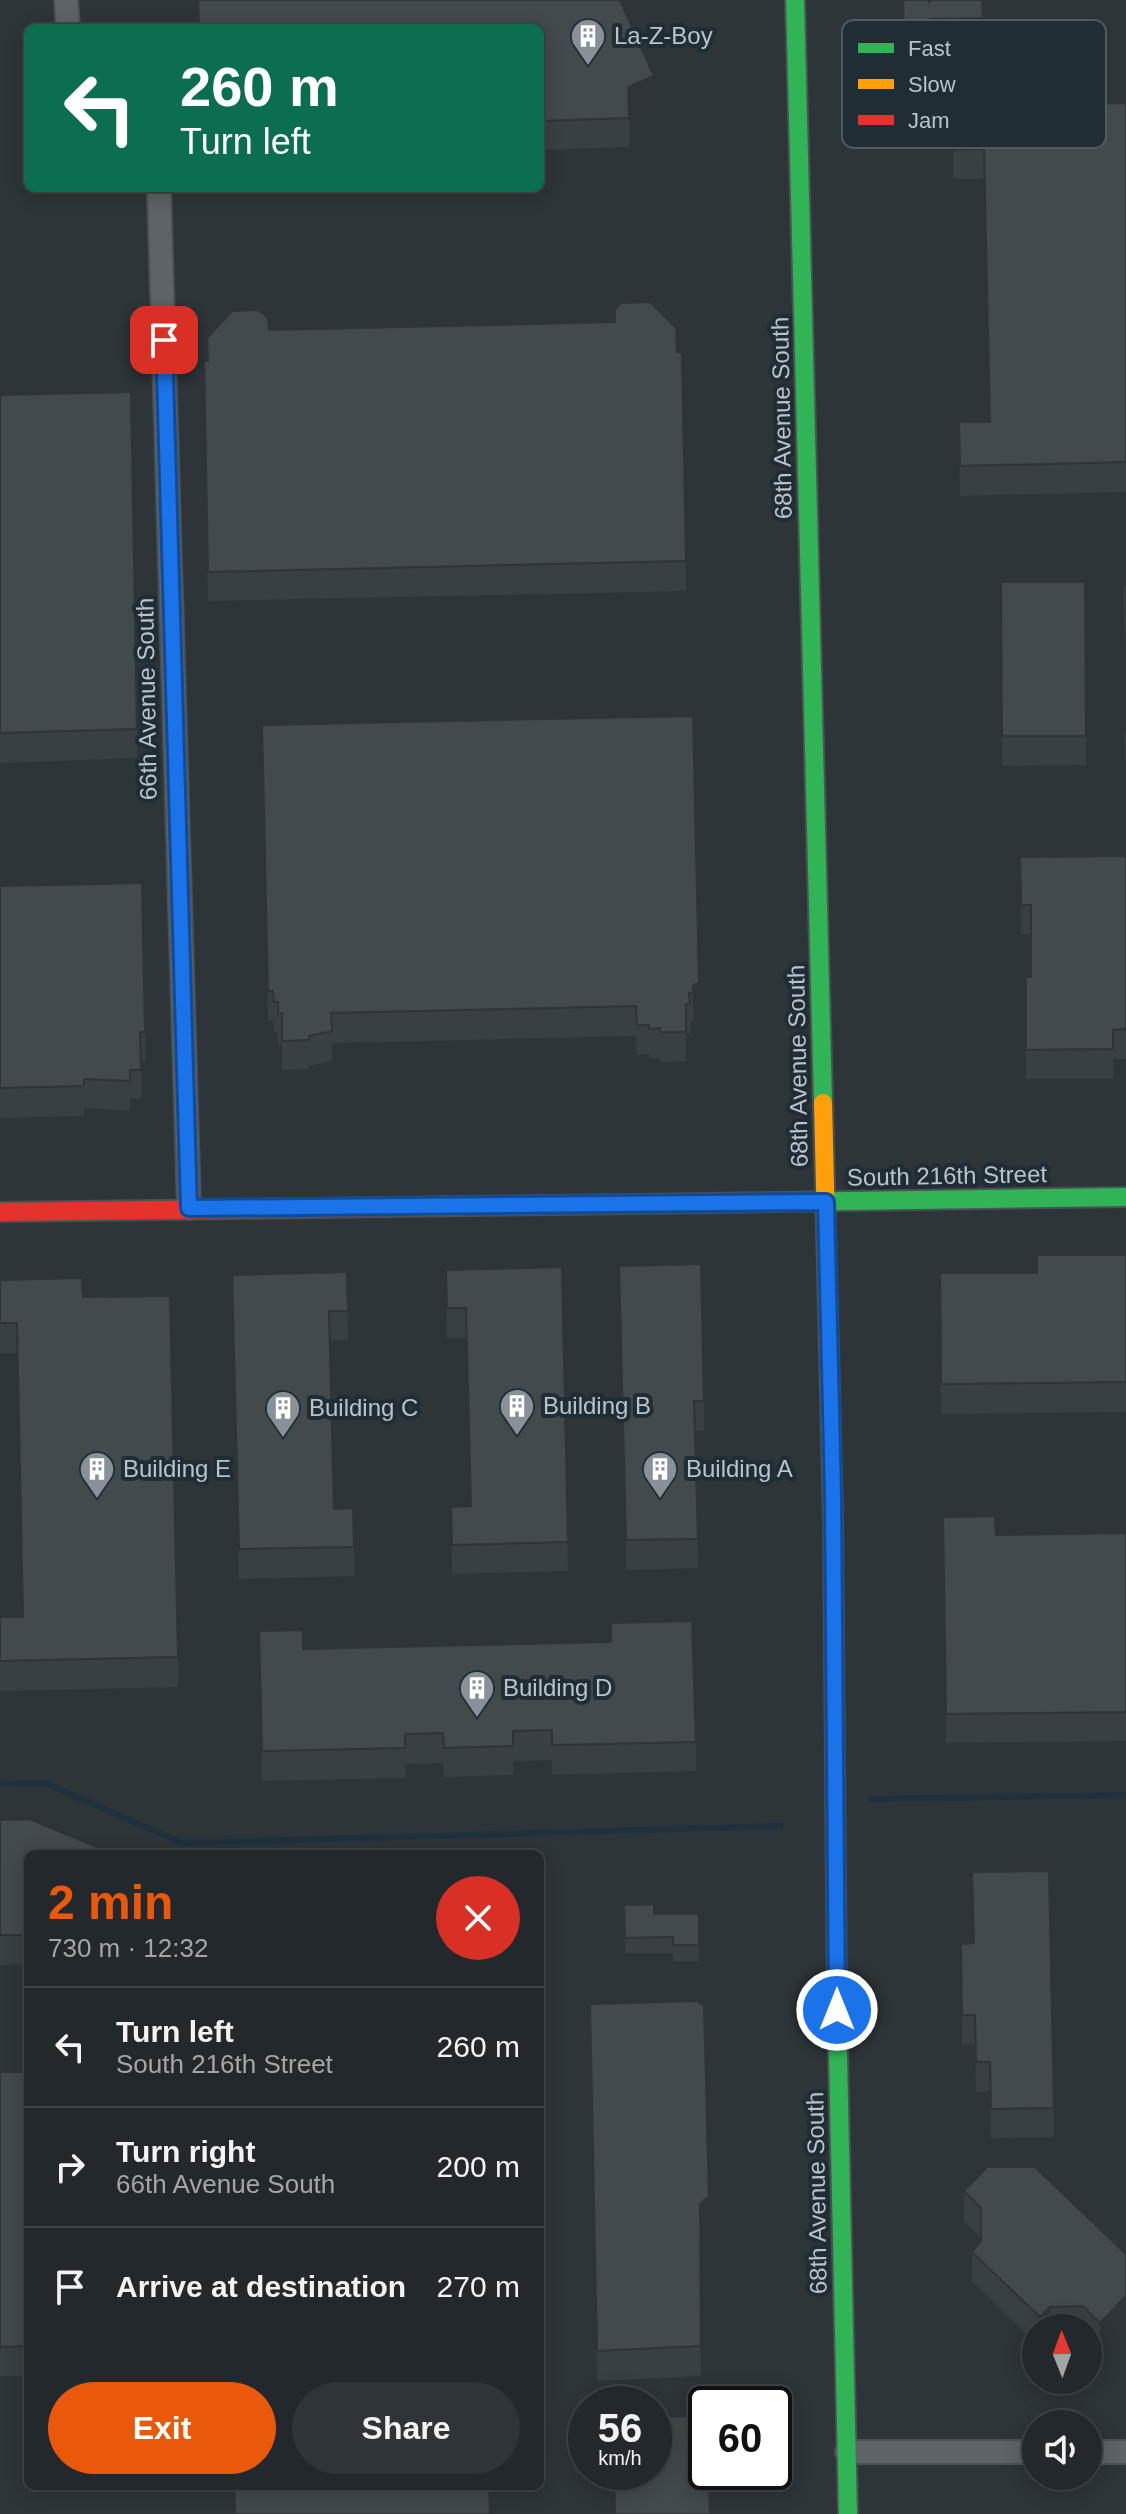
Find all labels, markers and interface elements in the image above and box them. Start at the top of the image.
building icon: La-Z-Boy [569,17,607,67]
legend [842,20,1106,148]
place label: La-Z-Boy [614,22,713,49]
text: Fast [908,36,951,61]
text: 260 m [180,55,339,118]
icon: left [48,56,152,160]
text: Slow [908,72,956,97]
text: Jam [908,108,950,133]
text: Turn left [180,121,311,162]
pin [130,306,198,374]
street label: 68th Avenue South [766,317,797,519]
icon: arrive [142,318,186,362]
street label: 66th Avenue South [131,598,162,800]
street label: 68th Avenue South [782,965,813,1167]
street label: South 216th Street [847,1160,1048,1191]
building icon: Building B [498,1387,536,1437]
building icon: Building C [264,1389,302,1439]
place label: Building B [543,1392,651,1419]
place label: Building C [309,1394,418,1421]
building icon: Building E [78,1450,116,1500]
building icon: Building A [641,1450,679,1500]
place label: Building E [123,1455,231,1482]
place label: Building A [686,1455,793,1482]
building icon: Building D [458,1669,496,1719]
place label: Building D [503,1674,612,1701]
text: 2 min [48,1876,173,1929]
button: close [436,1876,520,1960]
text: 730 m · 12:32 [48,1933,208,1963]
position arrow [795,1968,879,2052]
text: Turn left [116,2015,234,2048]
icon: left [48,2025,92,2069]
text: 260 m [437,2030,520,2063]
text: South 216th Street [116,2049,333,2079]
street label: 68th Avenue South [801,2092,832,2294]
text: Turn right [116,2135,255,2168]
icon: right [48,2145,92,2189]
text: 200 m [437,2150,520,2183]
text: 66th Avenue South [116,2169,335,2199]
icon: arrive [48,2265,92,2309]
text: Arrive at destination [116,2270,406,2303]
text: 270 m [437,2270,520,2303]
north arrow [1022,2314,1102,2394]
map controls [1022,2314,1102,2490]
button: Exit [48,2382,276,2474]
button: Share [292,2382,520,2474]
speed limit sign: 60 [688,2386,792,2490]
text: 56 [598,2406,642,2450]
button: sound [1022,2410,1102,2490]
text: km/h [598,2447,642,2469]

